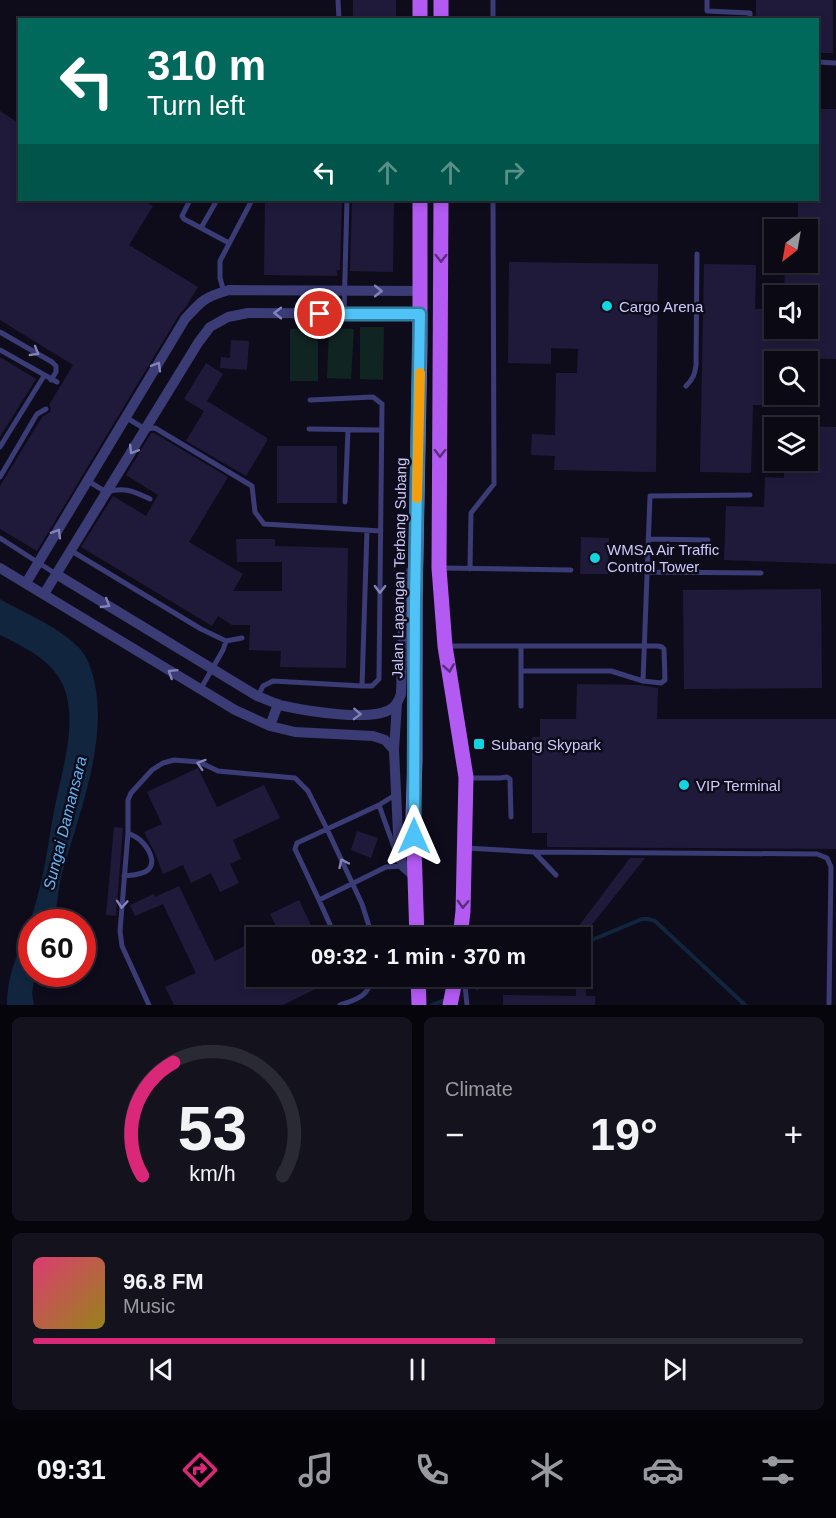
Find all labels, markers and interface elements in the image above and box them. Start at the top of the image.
icon: left [48,42,126,120]
text: 310 m [147,42,266,89]
text: Turn left [147,91,245,121]
icon: left [308,156,341,189]
icon: ahead [371,156,404,189]
icon: ahead [434,156,467,189]
icon: right [497,156,530,189]
north arrow [764,219,818,273]
map controls [764,219,818,471]
one-way arrow [435,253,447,262]
one-way arrow [374,285,383,297]
button: sound [764,285,818,339]
pin [294,288,345,339]
icon: arrive [303,297,336,330]
place label: Cargo Arena [619,298,704,315]
marker: Cargo Arena [600,299,614,313]
one-way arrow [273,307,282,319]
one-way arrow [29,345,39,357]
button: search [764,351,818,405]
one-way arrow [150,362,162,372]
button: layers [764,417,818,471]
one-way arrow [129,443,140,454]
one-way arrow [434,448,446,457]
street label: Jalan Lapangan Terbang Subang [389,457,409,679]
one-way arrow [49,529,61,539]
place label: WMSA Air Traffic Control Tower [607,541,720,575]
marker: WMSA Air Traffic Control Tower [588,551,602,565]
one-way arrow [374,585,386,594]
one-way arrow [100,596,110,608]
one-way arrow [442,664,454,673]
one-way arrow [168,668,178,680]
one-way arrow [352,708,361,721]
place label: Subang Skypark [491,736,602,753]
marker: Subang Skypark [472,737,486,751]
water label: Sungai Damansara [40,754,90,892]
one-way arrow [196,759,207,772]
place label: VIP Terminal [696,777,781,794]
marker: VIP Terminal [677,778,691,792]
position arrow [382,804,446,868]
one-way arrow [339,859,351,870]
one-way arrow [116,899,129,908]
one-way arrow [456,899,469,908]
speed limit sign: 60 [18,909,96,987]
text: 09:32 · 1 min · 370 m [311,944,526,969]
text: Climate [445,1078,513,1100]
text: 53 [177,1094,247,1163]
text: 19° [590,1109,658,1160]
text: − [445,1116,464,1153]
text: + [784,1116,803,1153]
text: km/h [189,1162,235,1186]
text: 96.8 FM [123,1269,204,1294]
text: Music [123,1295,175,1317]
icon: previous [145,1353,178,1386]
icon: pause [401,1353,434,1386]
icon: next [658,1353,691,1386]
icon: directions [179,1449,221,1491]
icon: music [295,1449,337,1491]
icon: phone [411,1449,453,1491]
icon: climate [526,1449,568,1491]
icon: car [642,1449,684,1491]
icon: filters [757,1449,799,1491]
text: 09:31 [37,1455,106,1485]

